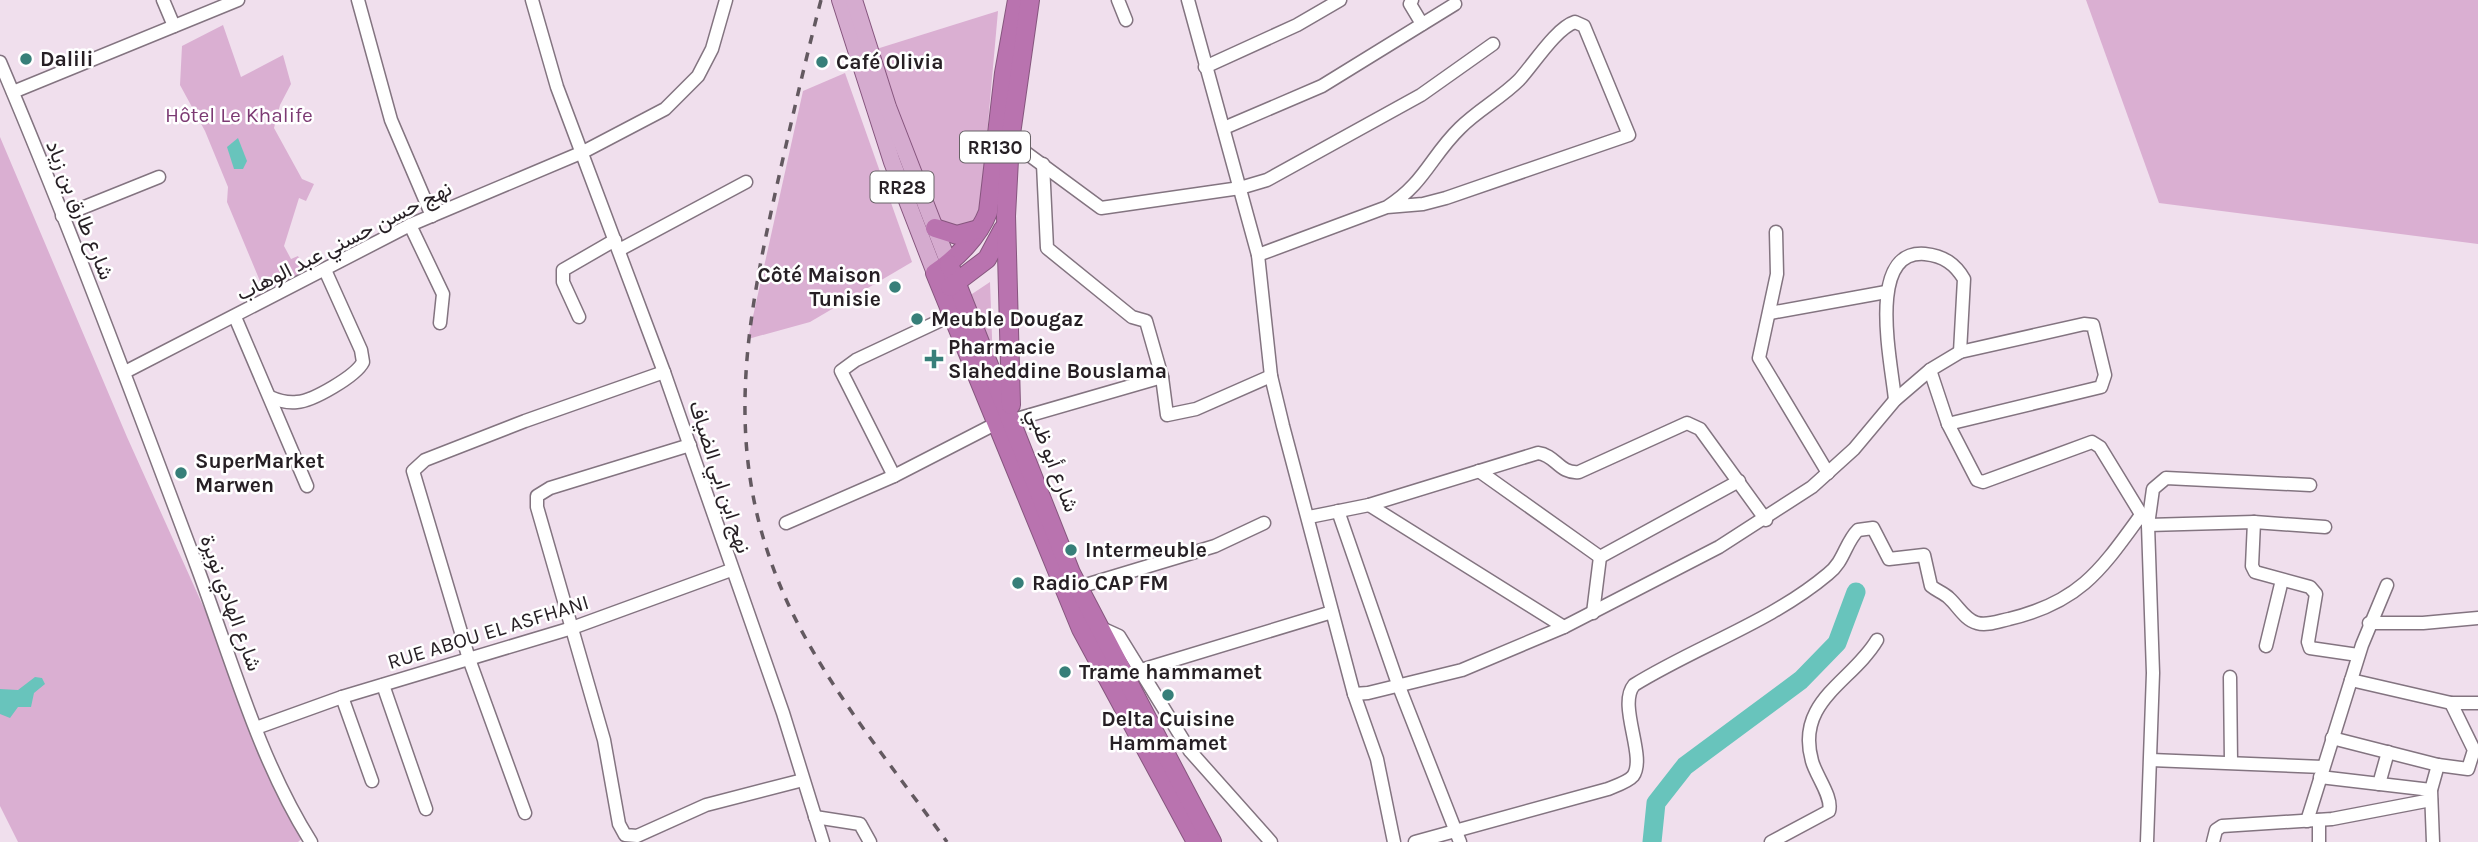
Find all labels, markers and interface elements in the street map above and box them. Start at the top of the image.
place label: Dalili [40,47,93,71]
place label: Café Olivia [836,50,943,74]
marker: Dalili [18,51,34,67]
marker: Café Olivia [814,54,830,70]
park label: Hôtel Le Khalife [165,103,313,127]
road number: RR130 [960,132,1030,162]
street label: شارع طارق بن زياد [39,137,119,284]
road number: RR28 [870,172,934,202]
street label: نهج حسن حسني عبد الوهاب [232,176,458,310]
place label: Côté Maison Tunisie [757,263,881,311]
marker: Côté Maison Tunisie [887,279,903,295]
place label: Meuble Dougaz [931,307,1084,331]
marker: Meuble Dougaz [909,311,925,327]
place label: Pharmacie Slaheddine Bouslama [948,335,1167,383]
marker: Pharmacie Slaheddine Bouslama [926,351,942,367]
street label: نهج ابن ابي الضياف [679,398,756,558]
street label: شارع أبو ظبي [1018,405,1084,517]
place label: SuperMarket Marwen [195,449,324,497]
marker: SuperMarket Marwen [173,465,189,481]
street label: شارع الهادي نويرة [191,532,267,676]
place label: Intermeuble [1085,538,1207,562]
marker: Intermeuble [1063,542,1079,558]
place label: Radio CAP FM [1032,571,1169,595]
marker: Radio CAP FM [1010,575,1026,591]
street label: RUE ABOU EL ASFHANI [384,590,592,674]
place label: Trame hammamet [1079,660,1262,684]
marker: Trame hammamet [1057,664,1073,680]
marker: Delta Cuisine Hammamet [1160,687,1176,703]
place label: Delta Cuisine Hammamet [1101,707,1235,755]

